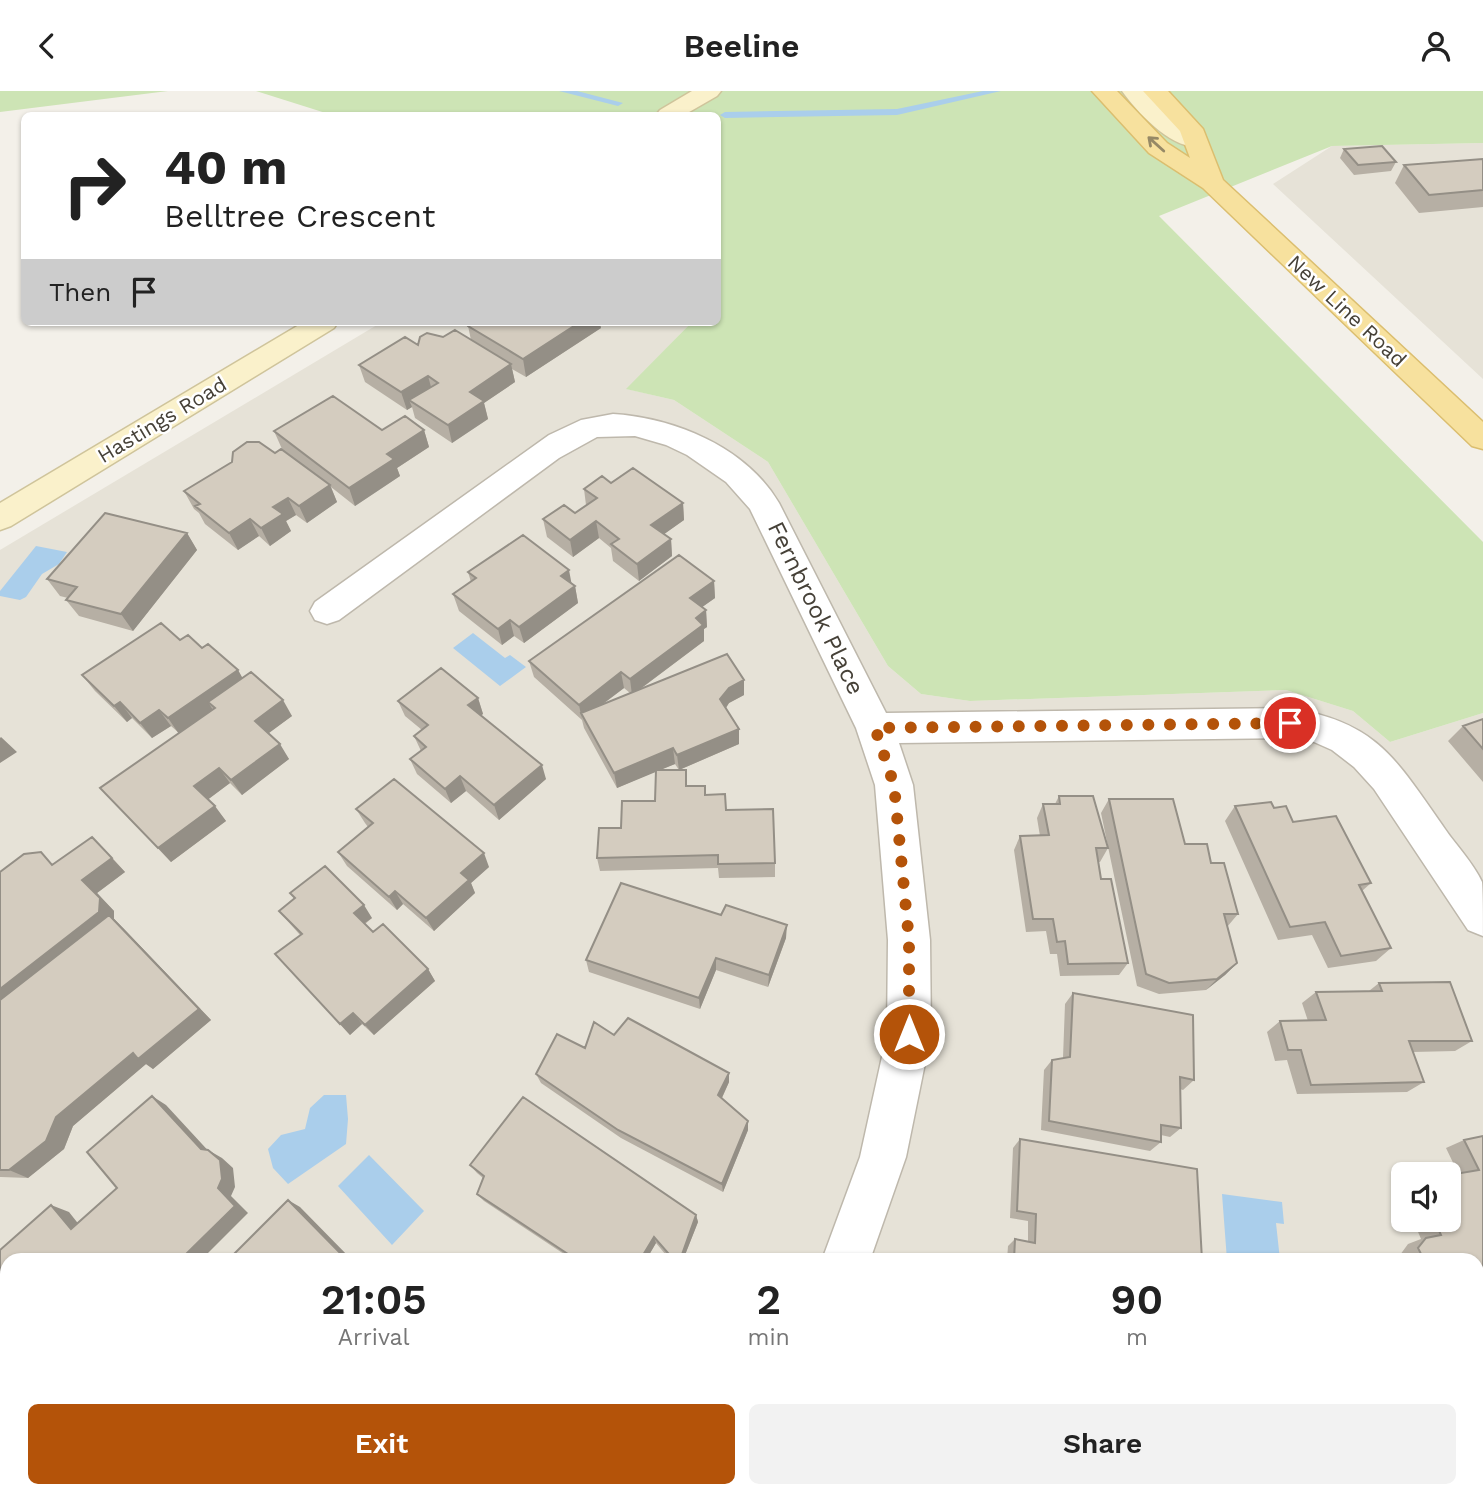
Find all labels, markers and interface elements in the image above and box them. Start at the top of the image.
icon: back [28,27,66,65]
text: Beeline [683,27,800,65]
icon: person [1417,27,1455,65]
one-way arrow [1147,136,1165,152]
text: 40 m [164,138,287,196]
icon: right [49,140,140,231]
text: Belltree Crescent [164,197,435,235]
street label: New Line Road [1283,249,1412,372]
icon: arrive [125,273,163,311]
text: Then [49,277,111,307]
street label: Hastings Road [93,371,231,468]
street label: Fernbrook Place [762,517,870,699]
pin [1260,693,1320,753]
icon: arrive [1271,704,1309,742]
position arrow [872,997,946,1071]
map controls [1391,1162,1461,1232]
button: sound [1391,1162,1461,1232]
text: 21:05 [321,1275,427,1324]
text: 2 [756,1275,781,1324]
text: 90 [1111,1275,1163,1324]
text: Arrival [338,1324,410,1351]
text: min [747,1324,790,1351]
text: m [1126,1324,1148,1351]
button: Exit [28,1404,735,1484]
button: Share [749,1404,1456,1484]

